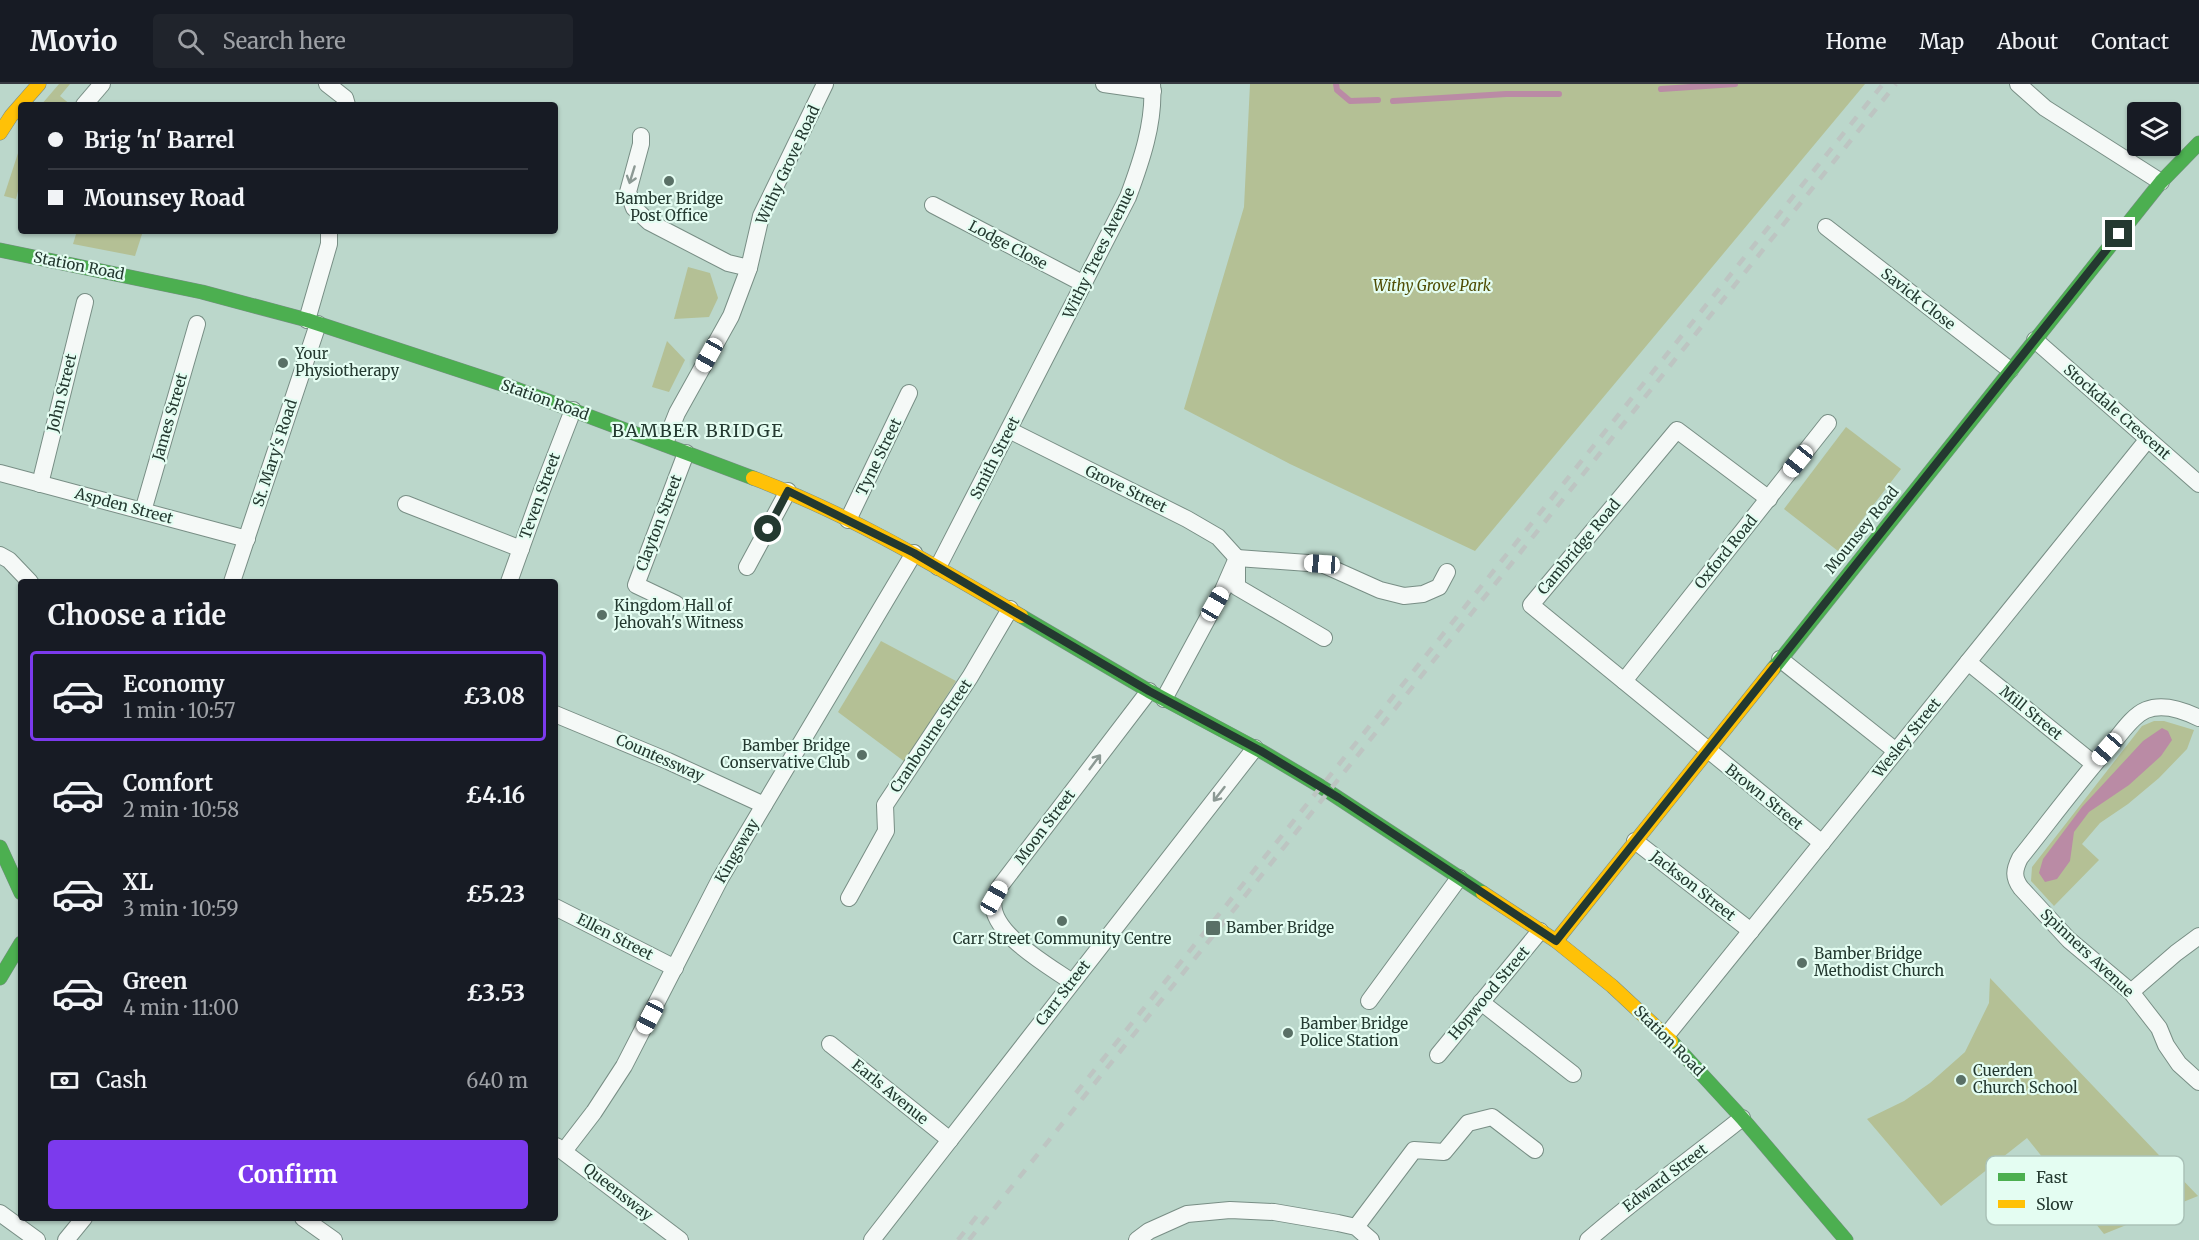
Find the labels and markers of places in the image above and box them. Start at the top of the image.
marker: Bamber Bridge Post Office [662,174,676,188]
place label: Bamber Bridge Post Office [615,189,723,225]
place label: Your Physiotherapy [294,344,399,380]
marker: Your Physiotherapy [276,356,290,370]
place label: Kingdom Hall of Jehovah's Witness [613,596,744,632]
marker: Kingdom Hall of Jehovah's Witness [595,608,609,622]
place label: Bamber Bridge Conservative Club [720,736,850,772]
marker: Bamber Bridge Conservative Club [855,748,869,762]
marker: Carr Street Community Centre [1055,914,1069,928]
place label: Bamber Bridge [1226,918,1334,937]
marker: Bamber Bridge [1204,919,1222,937]
place label: Carr Street Community Centre [953,929,1172,948]
place label: Bamber Bridge Methodist Church [1814,944,1944,980]
marker: Bamber Bridge Methodist Church [1795,956,1809,970]
place label: Bamber Bridge Police Station [1300,1014,1408,1050]
marker: Bamber Bridge Police Station [1281,1026,1295,1040]
place label: Cuerden Church School [1973,1061,2078,1097]
marker: Cuerden Church School [1954,1073,1968,1087]

